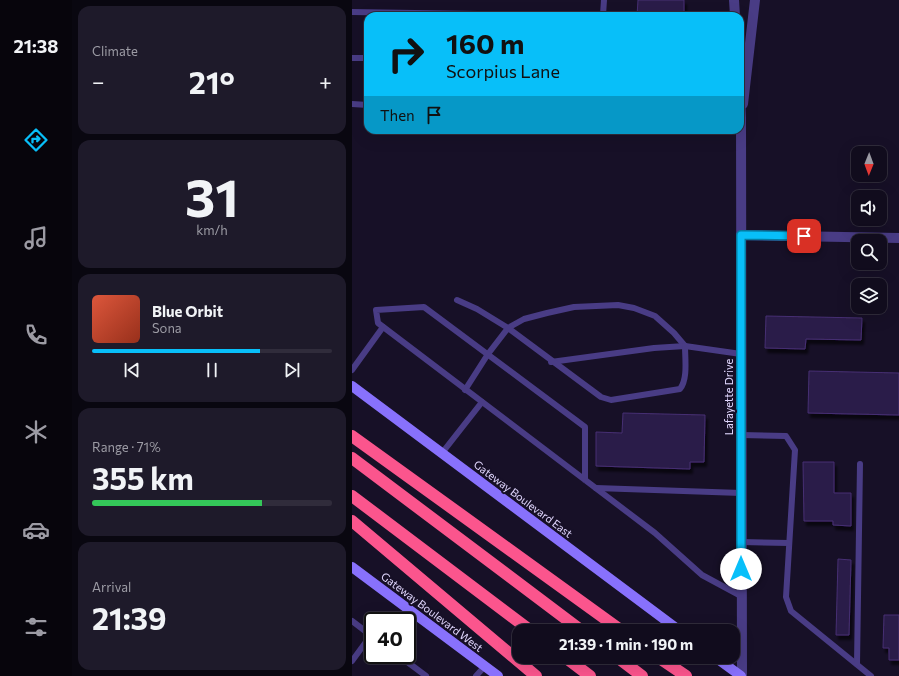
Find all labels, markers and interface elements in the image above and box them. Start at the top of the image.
text: 160 m [446,26,524,60]
icon: right [380,28,432,80]
text: 21:38 [14,35,58,57]
text: Climate [92,43,138,59]
text: Scorpius Lane [446,60,560,82]
text: 21° [189,63,235,100]
text: − [92,68,105,95]
text: + [319,68,332,95]
icon: arrive [423,104,445,126]
text: Then [380,106,415,124]
icon: directions [22,126,50,154]
north arrow [851,146,887,182]
map controls [851,146,887,314]
text: 31 [185,164,239,228]
button: sound [851,190,887,226]
pin [787,219,821,253]
text: km/h [196,222,228,238]
icon: music [22,224,50,252]
icon: arrive [793,225,815,247]
button: search [851,234,887,270]
button: layers [851,278,887,314]
text: Blue Orbit [152,302,223,320]
text: Sona [152,320,182,336]
icon: phone [22,321,50,349]
icon: previous [121,359,143,381]
icon: pause [201,359,223,381]
icon: next [281,359,303,381]
street label: Lafayette Drive [722,359,735,435]
icon: climate [22,418,50,446]
text: Range · 71% [92,439,161,455]
street label: Gateway Boulevard East [471,457,576,540]
text: 355 km [92,459,194,496]
icon: car [22,516,50,544]
position arrow [720,548,762,590]
street label: Gateway Boulevard West [379,569,486,654]
text: Arrival [92,579,131,595]
text: 21:39 [92,599,167,636]
speed limit sign: 40 [364,612,416,664]
icon: filters [22,613,50,641]
text: 21:39 · 1 min · 190 m [559,635,693,653]

